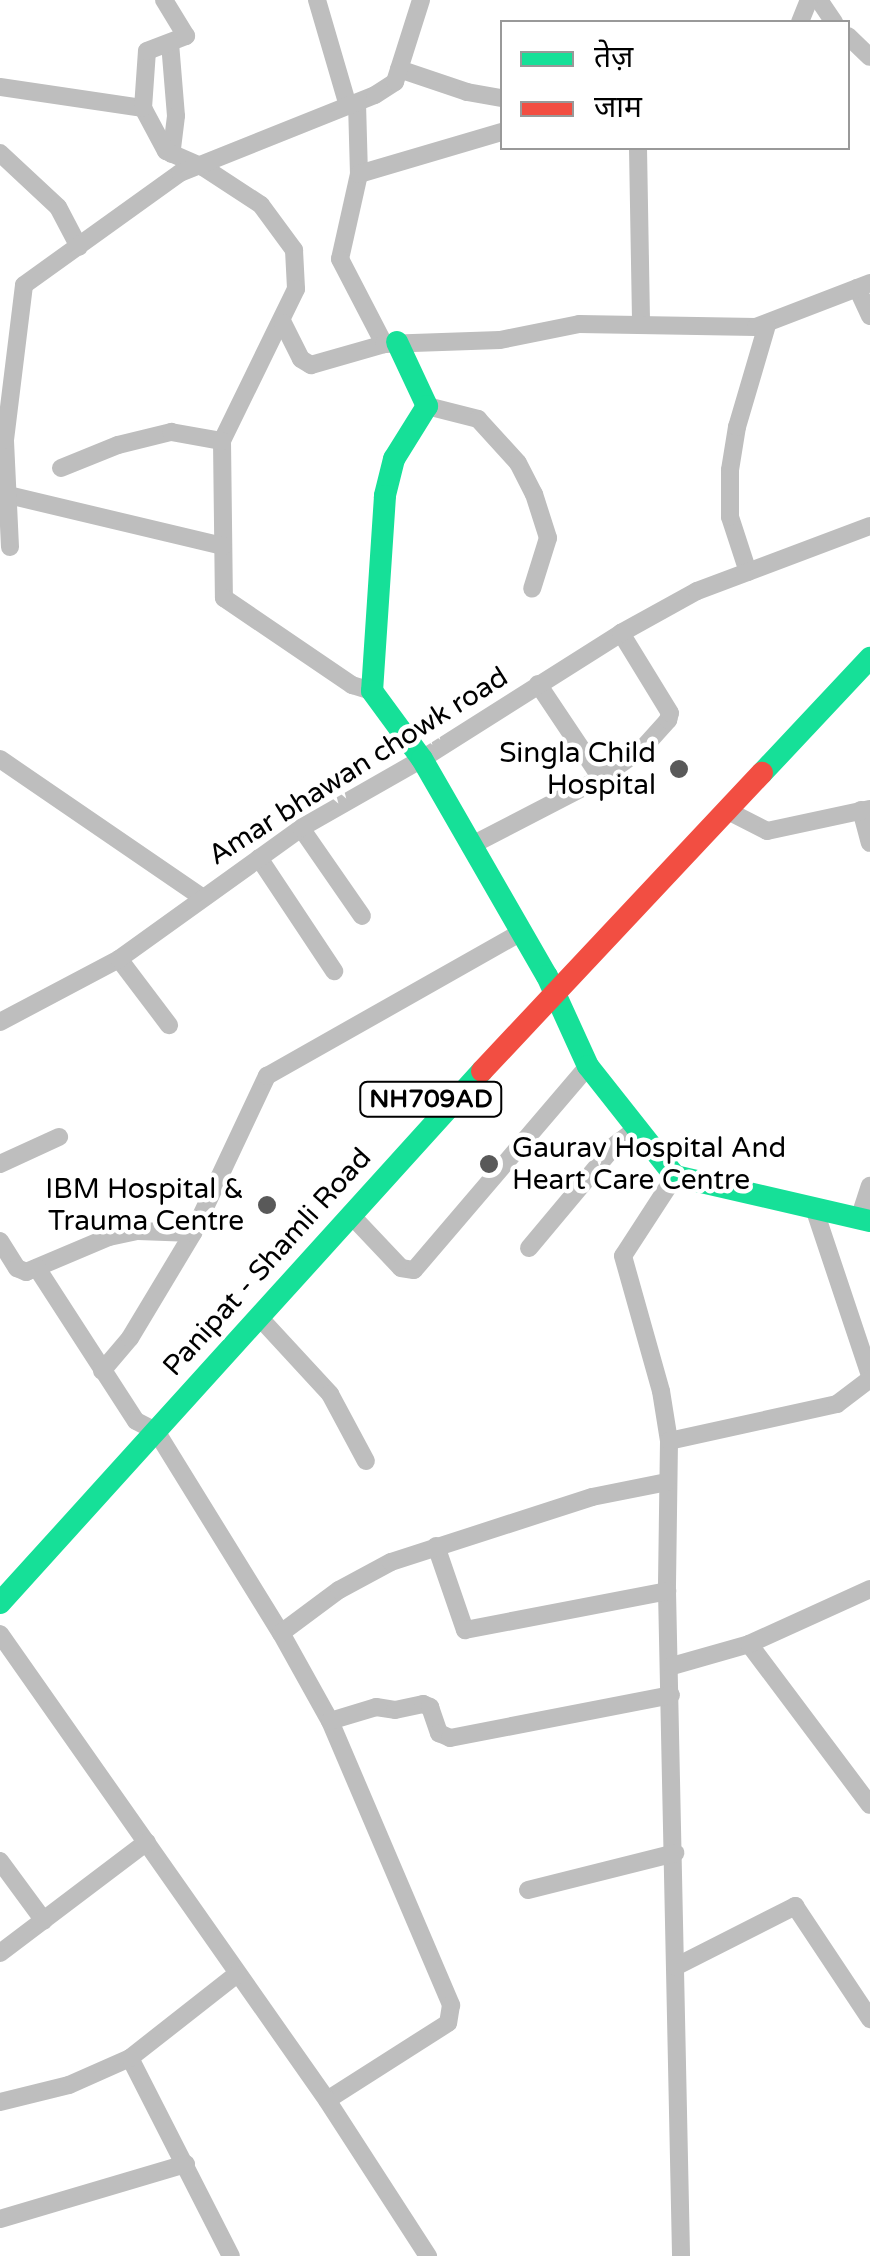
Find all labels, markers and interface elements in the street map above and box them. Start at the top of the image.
legend [500,20,850,150]
text: तेज़ [594,39,633,76]
text: जाम [594,89,642,126]
street label: Amar bhawan chowk road [202,660,514,872]
place label: Singla Child Hospital [499,736,656,802]
marker: Singla Child Hospital [666,756,692,782]
road number: NH709AD [358,1079,504,1119]
place label: Gaurav Hospital And Heart Care Centre [512,1131,786,1197]
street label: Panipat - Shamli Road [156,1141,378,1383]
marker: Gaurav Hospital And Heart Care Centre [476,1151,502,1177]
place label: IBM Hospital & Trauma Centre [45,1172,244,1238]
marker: IBM Hospital & Trauma Centre [254,1192,280,1218]

